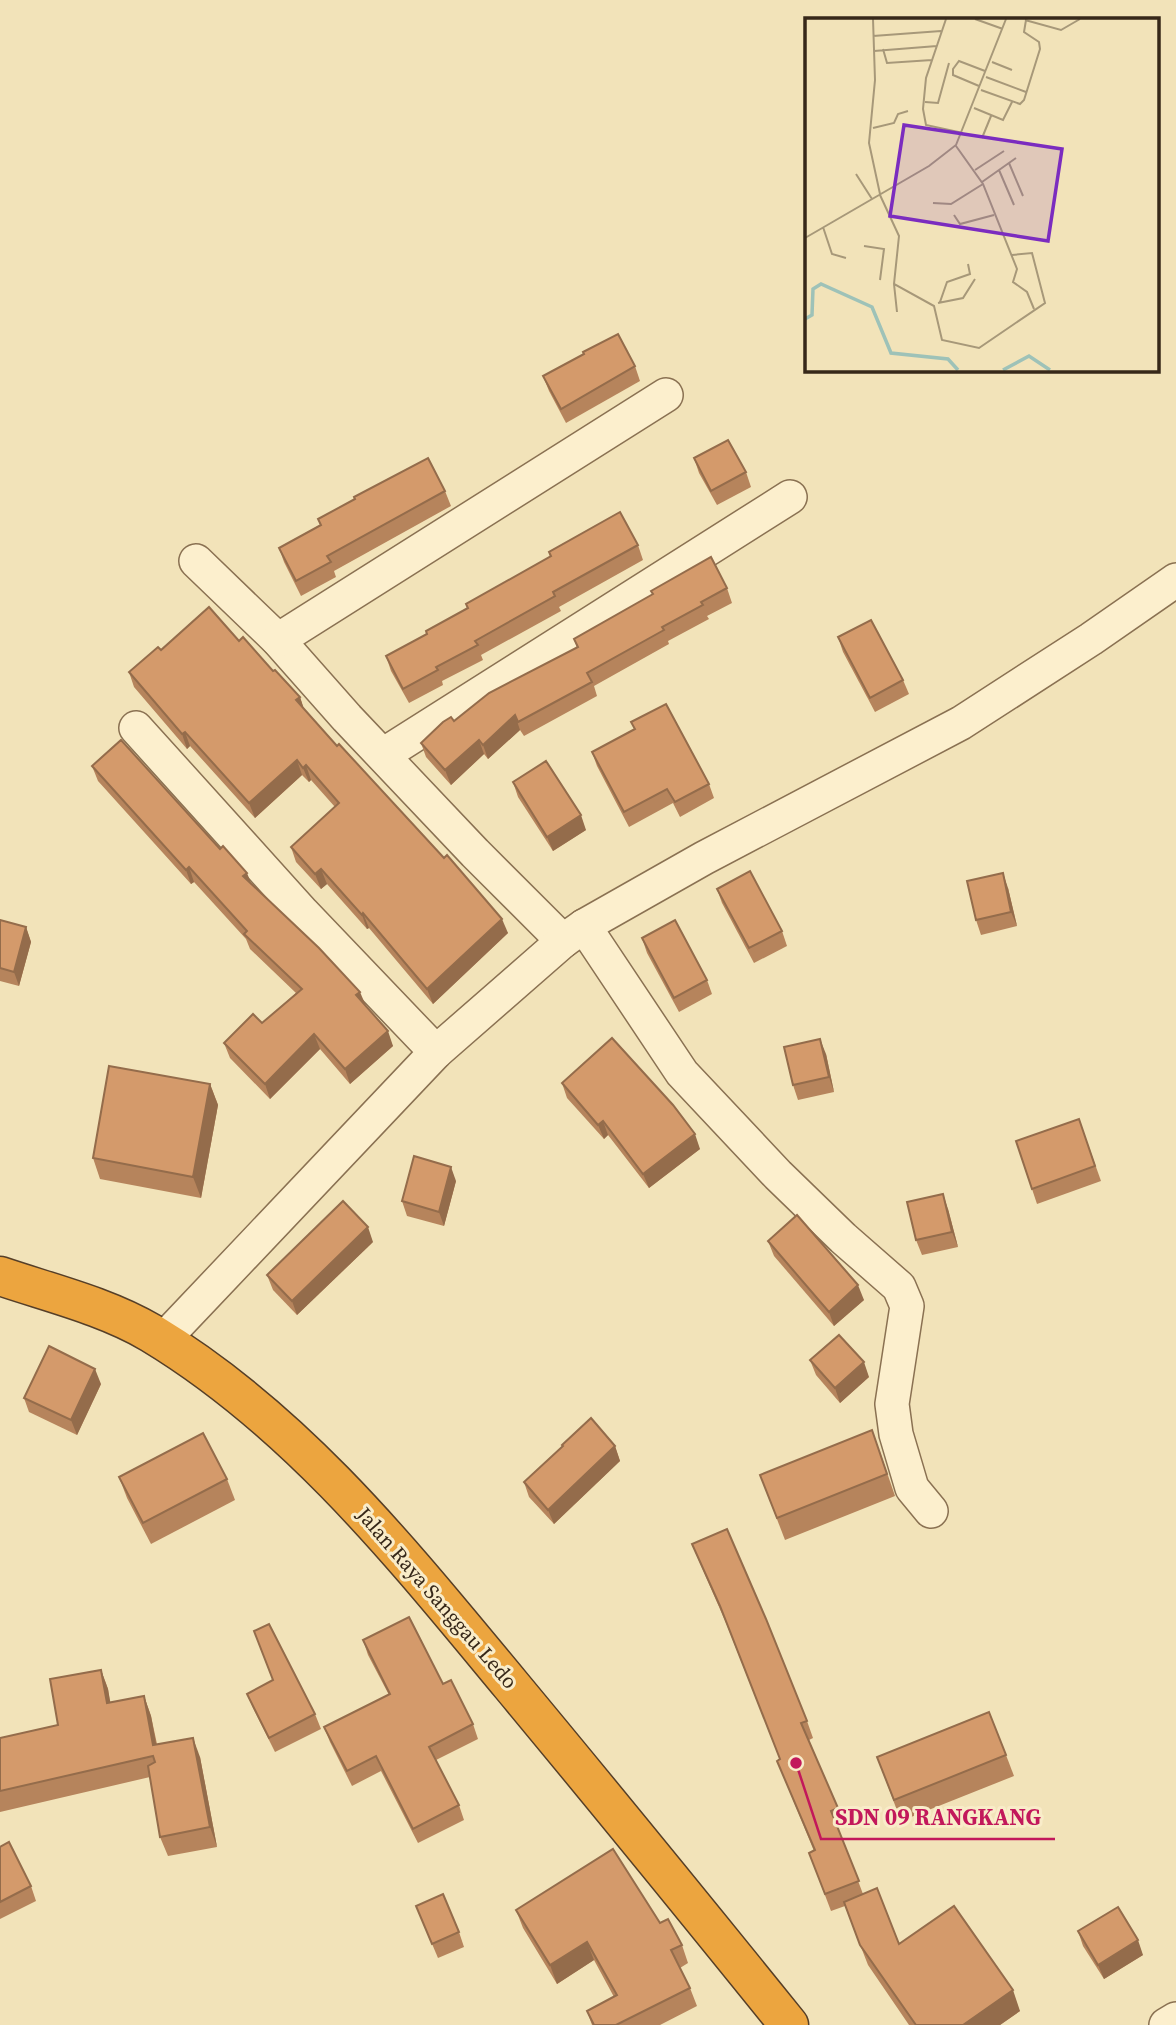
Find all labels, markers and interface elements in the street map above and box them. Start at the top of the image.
inset map [805,18,1158,371]
street label: Jalan Raya Sanggau Ledo [350,1500,524,1695]
callout: SDN 09 RANGKANG [821,1795,1055,1839]
text: SDN 09 RANGKANG [835,1801,1042,1833]

